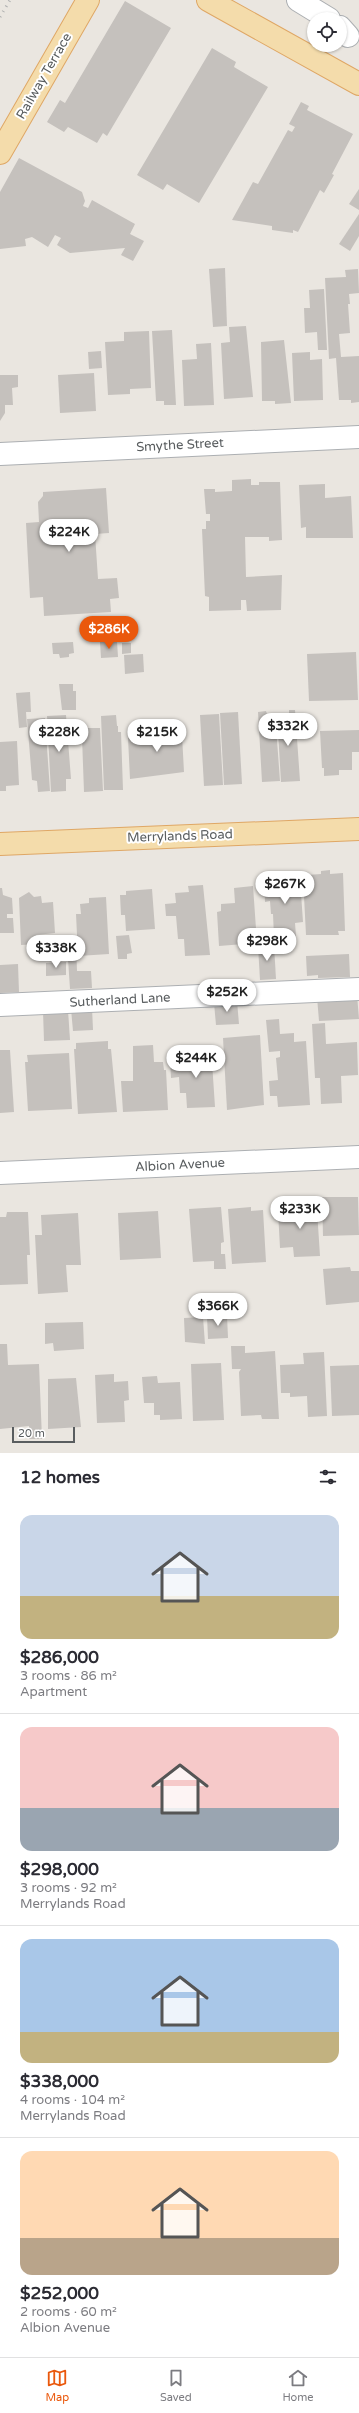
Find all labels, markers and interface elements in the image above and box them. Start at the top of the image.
map controls [307,12,347,52]
button: locate [307,12,347,52]
street label: Railway Terrace [13,30,75,122]
street label: Smythe Street [136,435,224,455]
pin: $224K [41,519,97,553]
text: $224K [48,524,90,540]
pin: $286K [81,616,137,650]
text: $286K [88,621,130,637]
pin: $332K [260,713,316,747]
text: $332K [267,718,309,734]
pin: $228K [31,719,87,753]
pin: $215K [129,719,185,753]
text: $228K [38,724,80,740]
text: $215K [136,724,178,740]
street label: Merrylands Road [127,826,233,846]
pin: $267K [257,871,313,905]
text: $267K [264,876,306,892]
pin: $298K [239,928,295,962]
text: $298K [246,933,288,949]
pin: $338K [28,935,84,969]
text: $338K [35,940,77,956]
pin: $252K [199,979,255,1013]
text: $252K [206,984,248,1000]
street label: Sutherland Lane [69,989,171,1011]
pin: $244K [168,1045,224,1079]
text: $244K [175,1050,217,1066]
street label: Albion Avenue [135,1155,225,1175]
pin: $233K [272,1196,328,1230]
text: $233K [279,1201,321,1217]
pin: $366K [190,1293,246,1327]
text: $366K [197,1298,239,1314]
scale bar [12,1425,75,1444]
text: 20 m [18,1427,45,1440]
icon: filters [317,1466,339,1488]
text: 12 homes [20,1467,100,1488]
icon: home [144,1541,216,1613]
text: $286,000 [20,1647,99,1668]
text: 3 rooms · 86 m² [20,1668,117,1684]
text: Apartment [20,1684,87,1700]
icon: home [144,1753,216,1825]
text: $298,000 [20,1859,99,1880]
text: 3 rooms · 92 m² [20,1880,117,1896]
text: Merrylands Road [20,1896,126,1912]
icon: home [144,1965,216,2037]
text: $338,000 [20,2071,99,2092]
text: 4 rooms · 104 m² [20,2092,125,2108]
text: Merrylands Road [20,2108,126,2124]
icon: home [144,2177,216,2249]
text: $252,000 [20,2283,99,2304]
text: 2 rooms · 60 m² [20,2304,117,2320]
text: Albion Avenue [20,2320,110,2336]
tab: Map [45,2367,69,2404]
tab: Saved [160,2367,192,2404]
tab: Home [282,2367,314,2404]

